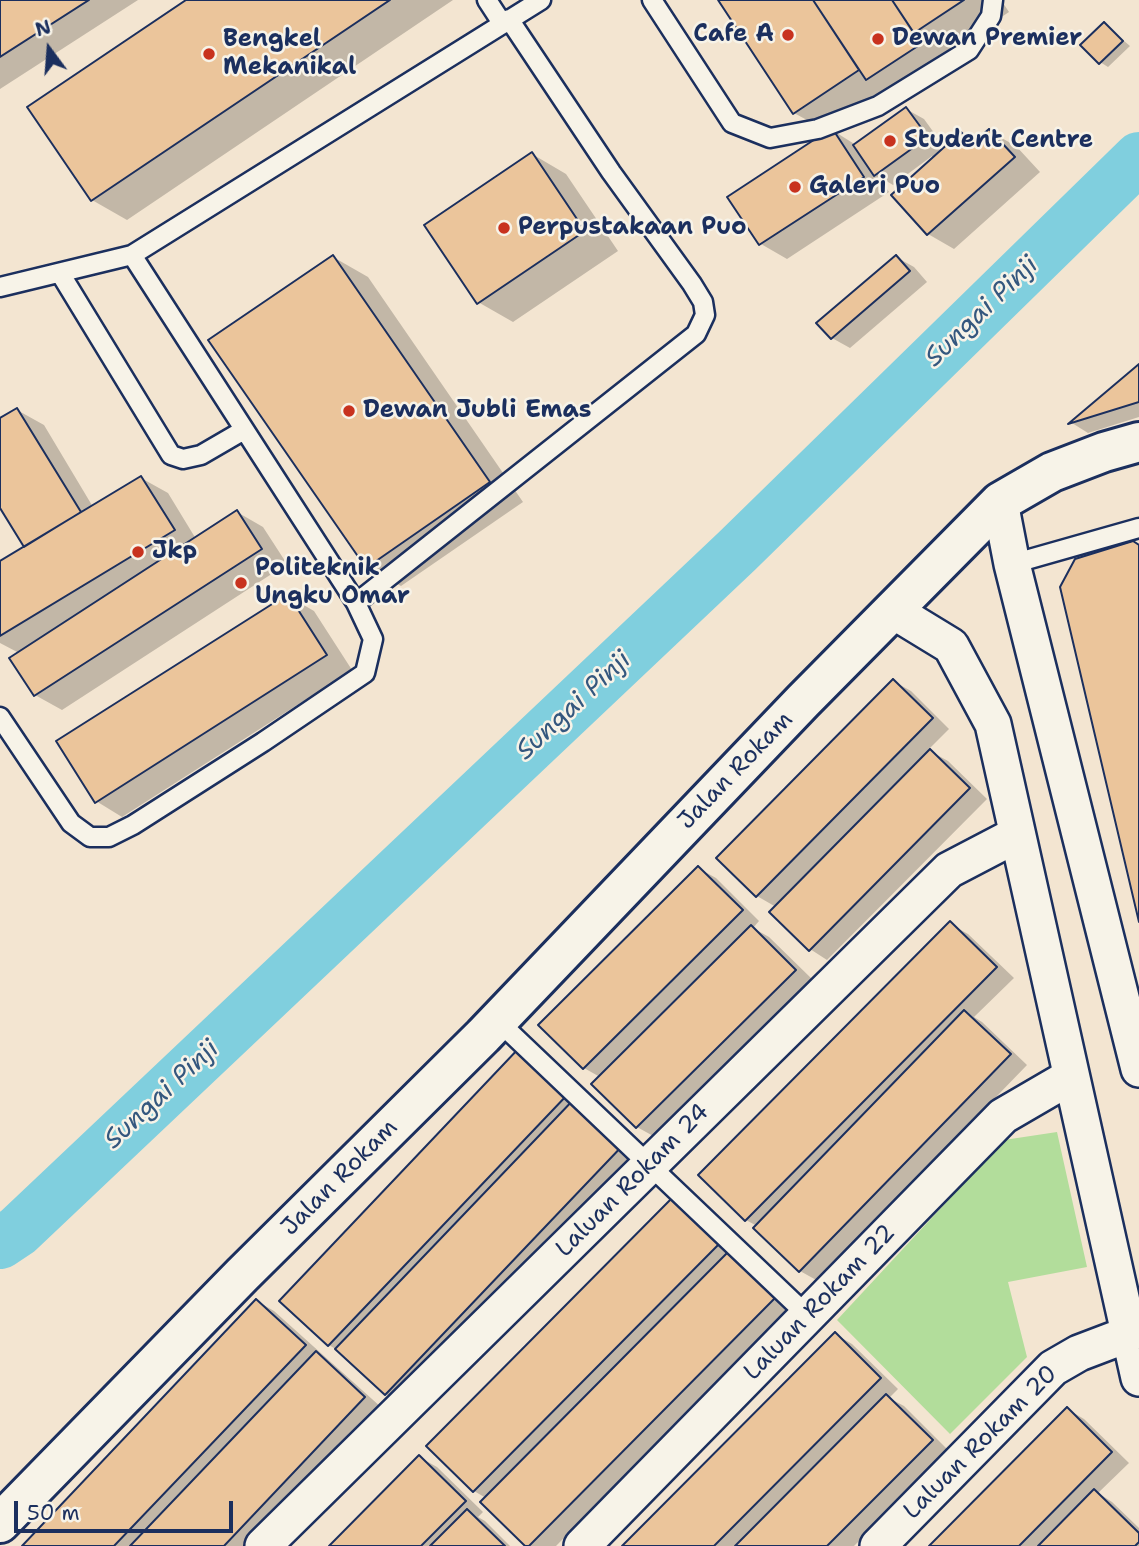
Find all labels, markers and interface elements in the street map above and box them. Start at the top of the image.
north arrow [14,14,84,84]
text: N [32,14,54,42]
place label: Cafe A [693,21,774,49]
place label: Dewan Premier [892,25,1082,53]
place label: Bengkel Mekanikal [223,26,356,82]
marker: Cafe A [780,27,796,43]
marker: Dewan Premier [870,31,886,47]
marker: Bengkel Mekanikal [201,46,217,62]
place label: Student Centre [904,127,1093,155]
marker: Student Centre [882,133,898,149]
place label: Galeri Puo [809,173,940,201]
marker: Galeri Puo [787,179,803,195]
place label: Perpustakaan Puo [518,214,747,242]
marker: Perpustakaan Puo [496,220,512,236]
water label: Sungai Pinji [919,250,1045,374]
place label: Dewan Jubli Emas [363,397,591,425]
marker: Dewan Jubli Emas [341,403,357,419]
place label: Jkp [152,538,197,566]
marker: Jkp [130,544,146,560]
place label: Politeknik Ungku Omar [255,555,410,611]
marker: Politeknik Ungku Omar [233,575,249,591]
water label: Sungai Pinji [510,645,638,767]
street label: Jalan Rokam [673,706,799,836]
water label: Sungai Pinji [98,1034,226,1156]
street label: Laluan Rokam 24 [550,1098,716,1264]
street label: Jalan Rokam [276,1114,404,1242]
street label: Laluan Rokam 22 [738,1219,902,1387]
street label: Laluan Rokam 20 [898,1360,1064,1526]
scale bar [18,1486,236,1530]
text: 50 m [27,1499,80,1527]

